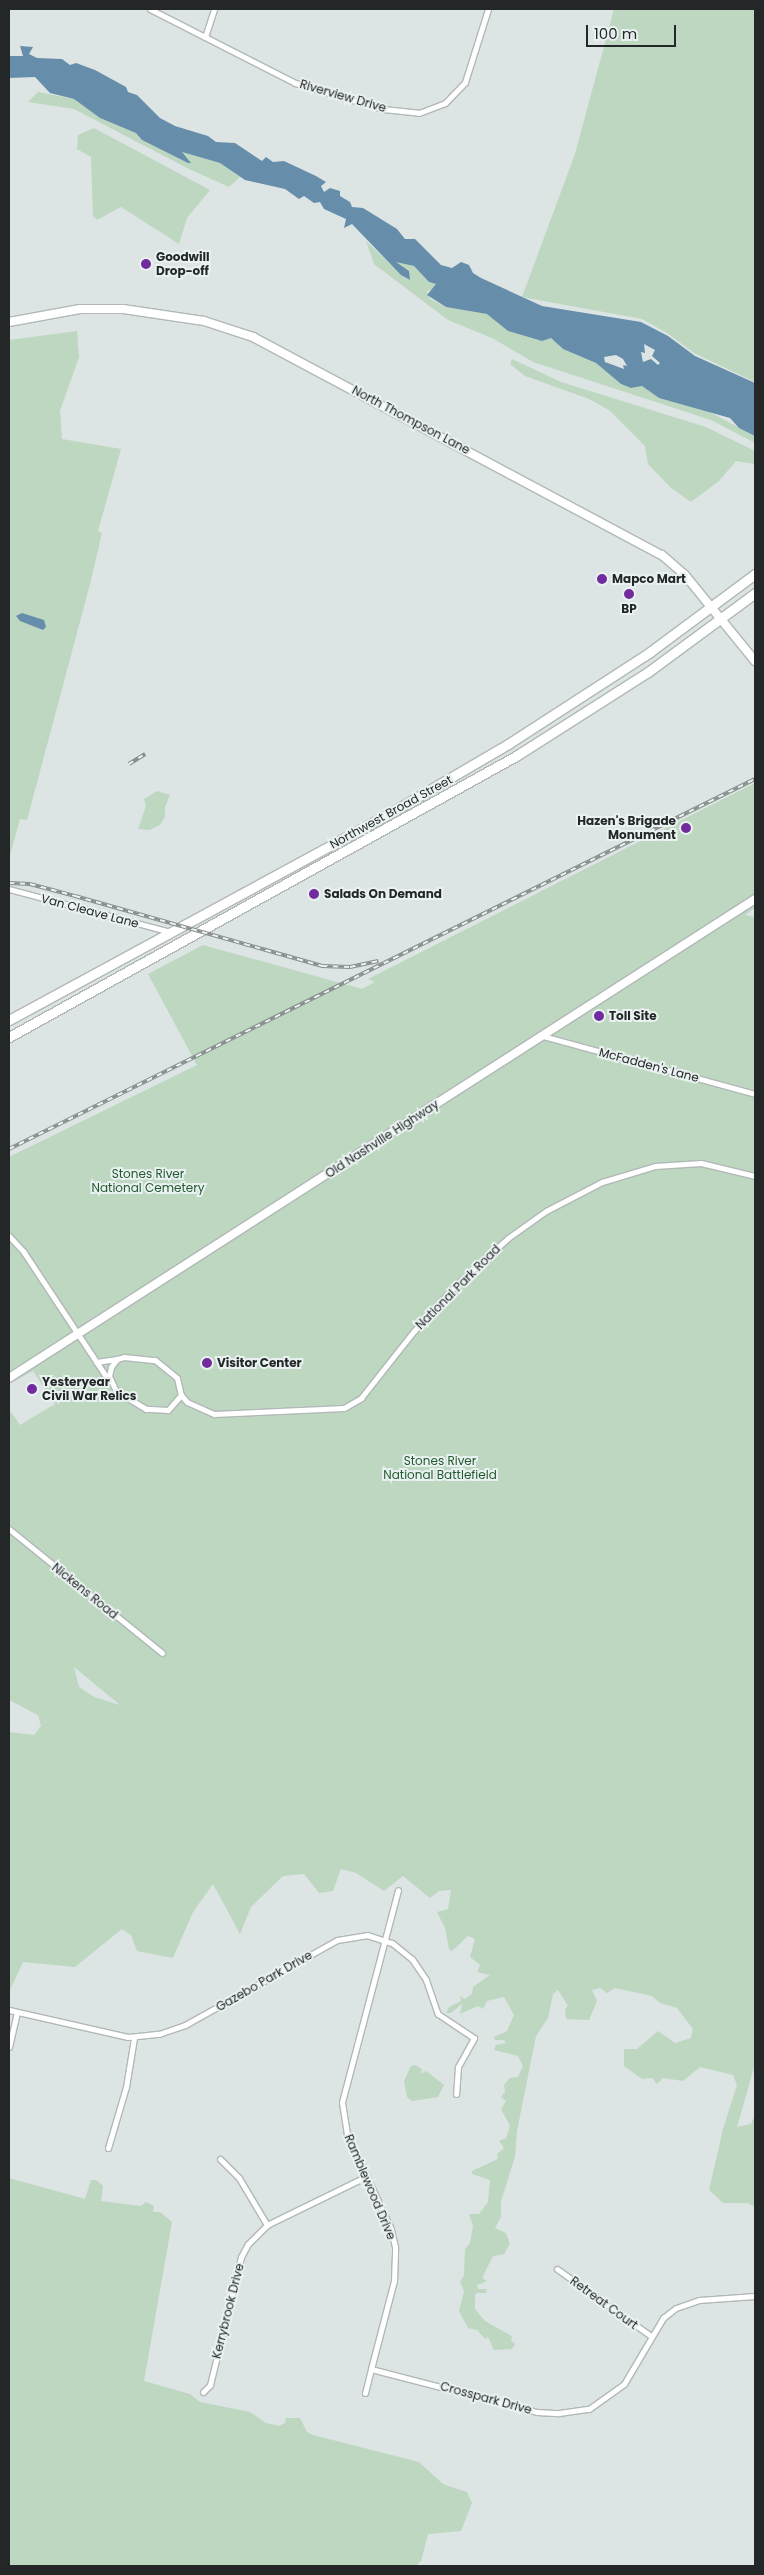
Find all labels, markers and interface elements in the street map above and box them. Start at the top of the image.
scale bar [589,15,679,47]
text: 100 m [594,23,637,44]
street label: Riverview Drive [298,77,388,115]
place label: Goodwill Drop-off [156,250,210,278]
marker: Goodwill Drop-off [140,258,152,270]
street label: North Thompson Lane [350,383,472,457]
place label: Mapco Mart [612,572,686,586]
marker: Mapco Mart [596,573,608,585]
marker: BP [623,588,635,600]
place label: BP [621,602,637,616]
street label: Northwest Broad Street [327,772,455,852]
place label: Hazen's Brigade Monument [577,814,676,842]
marker: Hazen's Brigade Monument [680,822,692,834]
place label: Salads On Demand [324,887,442,901]
marker: Salads On Demand [308,888,320,900]
street label: Van Cleave Lane [40,891,140,931]
place label: Toll Site [609,1009,657,1023]
marker: Toll Site [593,1010,605,1022]
street label: McFadden's Lane [597,1045,701,1085]
street label: Old Nashville Highway [323,1097,441,1181]
park label: Stones River National Cemetery [91,1167,205,1195]
street label: National Park Road [413,1242,503,1332]
place label: Visitor Center [217,1356,302,1370]
marker: Visitor Center [201,1357,213,1369]
place label: Yesteryear Civil War Relics [42,1375,137,1403]
marker: Yesteryear Civil War Relics [26,1383,38,1395]
park label: Stones River National Battlefield [383,1454,497,1482]
street label: Nickens Road [49,1560,121,1622]
street label: Gazebo Park Drive [213,1948,315,2014]
street label: Ramblewood Drive [341,2132,399,2242]
street label: Kerrybrook Drive [209,2262,247,2360]
street label: Retreat Court [567,2274,641,2332]
street label: Crosspark Drive [439,2379,533,2417]

